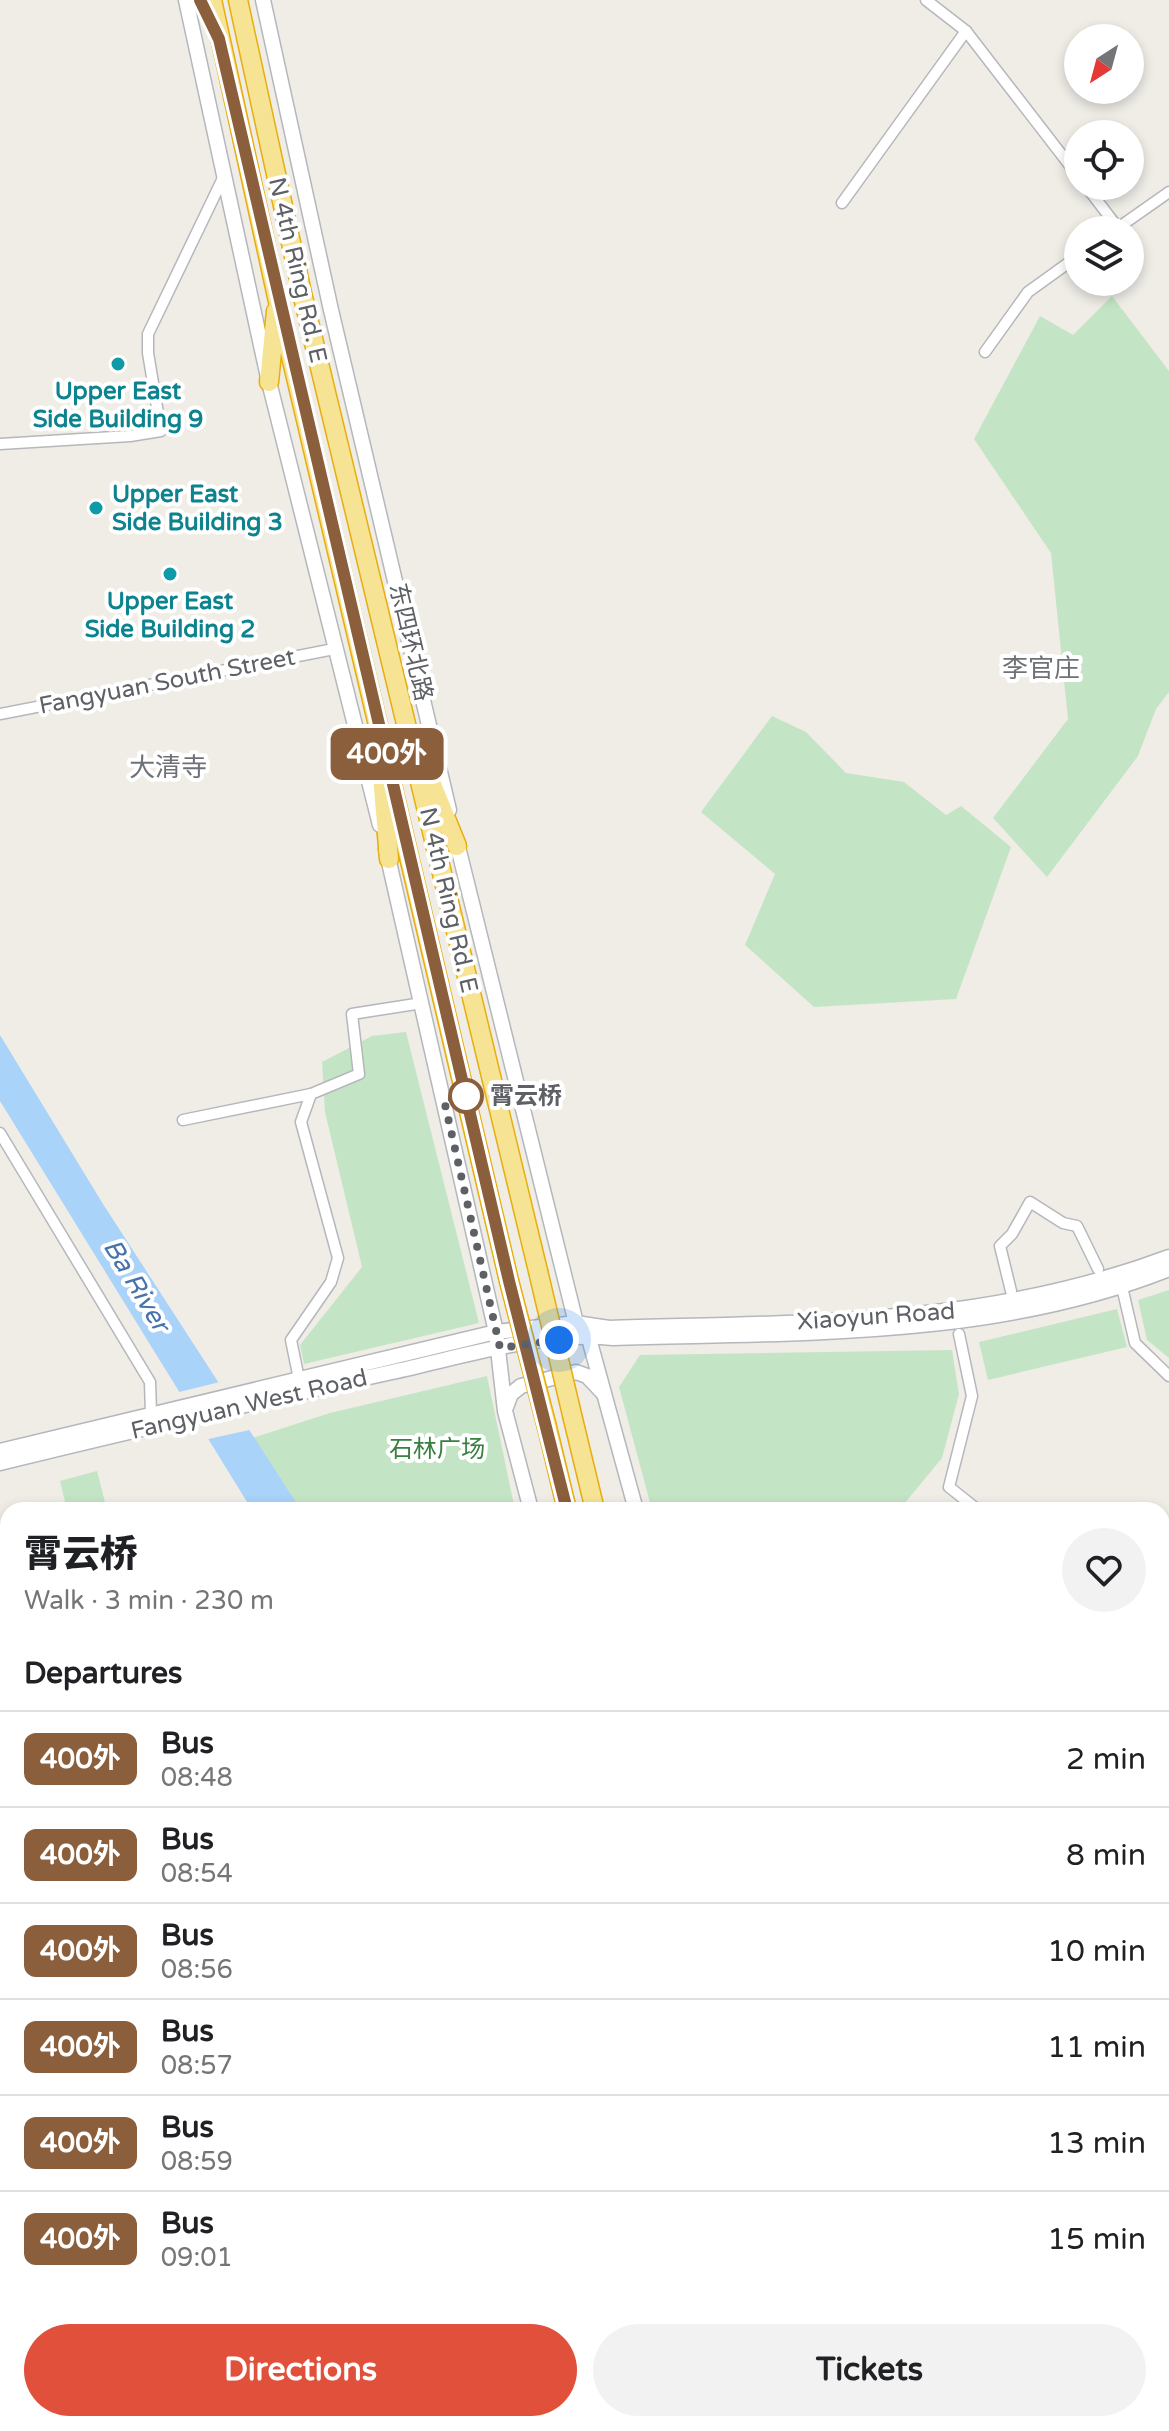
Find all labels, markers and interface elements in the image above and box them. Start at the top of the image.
north arrow [1064,24,1144,104]
map controls [1064,24,1144,296]
button: locate [1064,120,1144,200]
street label: N 4th Ring Rd. E [262,174,333,366]
button: layers [1064,216,1144,296]
marker: Upper East Side Building 9 [109,355,127,373]
place label: Upper East Side Building 9 [33,377,203,434]
place label: Upper East Side Building 3 [112,480,283,537]
marker: Upper East Side Building 3 [87,499,105,517]
marker: Upper East Side Building 2 [161,565,179,583]
street label: 东四环北路 [383,580,438,704]
place label: Upper East Side Building 2 [85,587,255,644]
street label: Fangyuan South Street [36,642,298,721]
district label: 李官庄 [1002,653,1080,684]
line badge: 400外 [331,728,443,780]
text: 400外 [347,737,427,771]
district label: 大清寺 [129,752,207,783]
street label: N 4th Ring Rd. E [413,804,484,996]
marker: 霄云桥 [449,1079,483,1113]
place label: 霄云桥 [490,1082,562,1111]
water label: Ba River [97,1233,178,1340]
street label: Xiaoyun Road [796,1296,956,1336]
your location [539,1320,579,1360]
street label: Fangyuan West Road [128,1363,370,1446]
park label: 石林广场 [389,1435,485,1464]
button: heart [1062,1528,1146,1612]
text: 霄云桥 [24,1532,138,1578]
text: Walk · 3 min · 230 m [24,1585,274,1616]
text: Departures [24,1655,182,1692]
text: Bus [161,1725,214,1762]
text: 2 min [1066,1741,1146,1778]
text: 400外 [40,1742,121,1776]
text: 08:48 [161,1762,233,1793]
text: Bus [161,1821,214,1858]
text: 8 min [1066,1837,1146,1874]
text: 400外 [40,1838,121,1872]
text: 08:54 [161,1858,233,1889]
text: Bus [161,1917,214,1954]
text: 10 min [1047,1933,1146,1970]
text: 400外 [40,1934,121,1968]
text: 08:56 [161,1954,233,1985]
text: Bus [161,2013,214,2050]
text: 11 min [1047,2029,1146,2066]
text: 400外 [40,2030,121,2064]
text: 08:57 [161,2050,233,2081]
text: Bus [161,2109,214,2146]
text: 13 min [1047,2125,1146,2162]
text: 400外 [40,2126,121,2160]
text: 08:59 [161,2146,233,2177]
text: Bus [161,2205,214,2242]
text: 15 min [1047,2221,1146,2258]
text: 400外 [40,2222,121,2256]
text: 09:01 [161,2242,233,2273]
button: Directions [24,2324,577,2416]
button: Tickets [593,2324,1146,2416]

